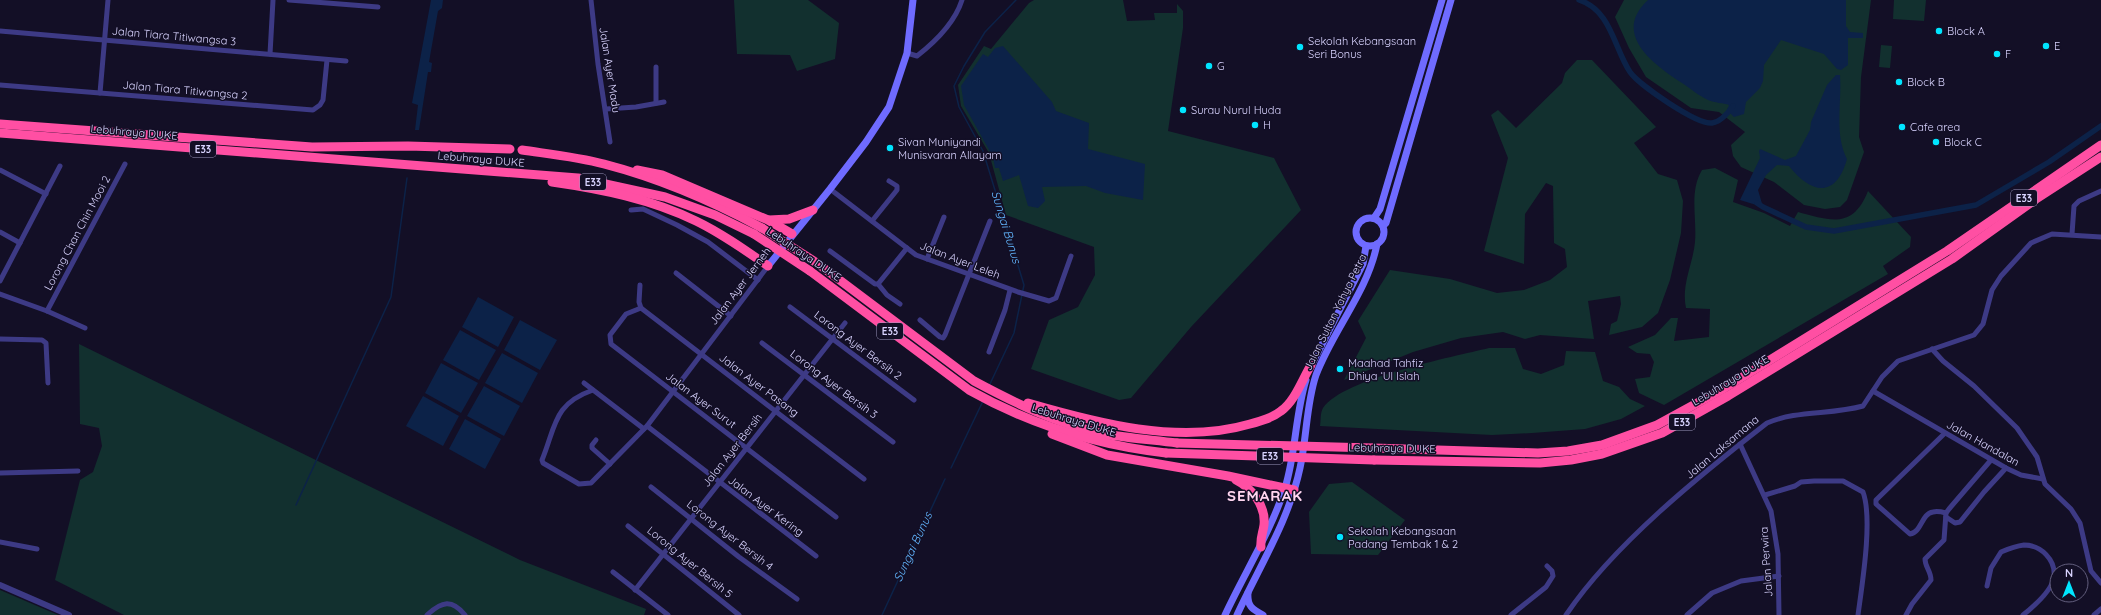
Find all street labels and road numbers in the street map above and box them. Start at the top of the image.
street label: Jalan Tiara Titiwangsa 3 [111,24,237,48]
street label: Jalan Ayer Madu [596,26,624,114]
street label: Jalan Tiara Titiwangsa 2 [122,78,248,102]
street label: Lebuhraya DUKE [90,121,178,143]
road number: E33 [190,141,216,157]
street label: Lebuhraya DUKE [437,148,525,170]
street label: Lorong Chan Chin Mooi 2 [41,173,113,293]
road number: E33 [580,174,606,190]
road number: E33 [2011,190,2037,206]
street label: Lebuhraya DUKE [764,224,844,284]
street label: Jalan Ayer Leleh [918,238,1002,282]
street label: Jalan Ayer Jerneh [706,244,774,328]
street label: Jalan Sultan Yahya Petra [1301,251,1369,373]
street label: Lorong Ayer Bersih 2 [811,307,905,383]
road number: E33 [877,323,903,339]
street label: Lorong Ayer Bersih 3 [787,347,881,422]
street label: Jalan Ayer Pasang [716,350,802,420]
street label: Lebuhraya DUKE [1689,352,1771,408]
street label: Jalan Ayer Surut [663,369,739,431]
street label: Lebuhraya DUKE [1030,401,1118,439]
street label: Jalan Ayer Bersih [699,410,765,490]
street label: Jalan Laksamana [1682,412,1762,482]
road number: E33 [1669,414,1695,430]
street label: Jalan Handalan [1944,417,2022,469]
street label: Lebuhraya DUKE [1348,440,1436,456]
road number: E33 [1257,448,1283,464]
street label: Jalan Ayer Kering [725,473,807,539]
street label: Lorong Ayer Bersih 4 [684,497,776,573]
street label: Lorong Ayer Bersih 5 [644,523,736,601]
street label: Jalan Perwira [1757,526,1775,598]

